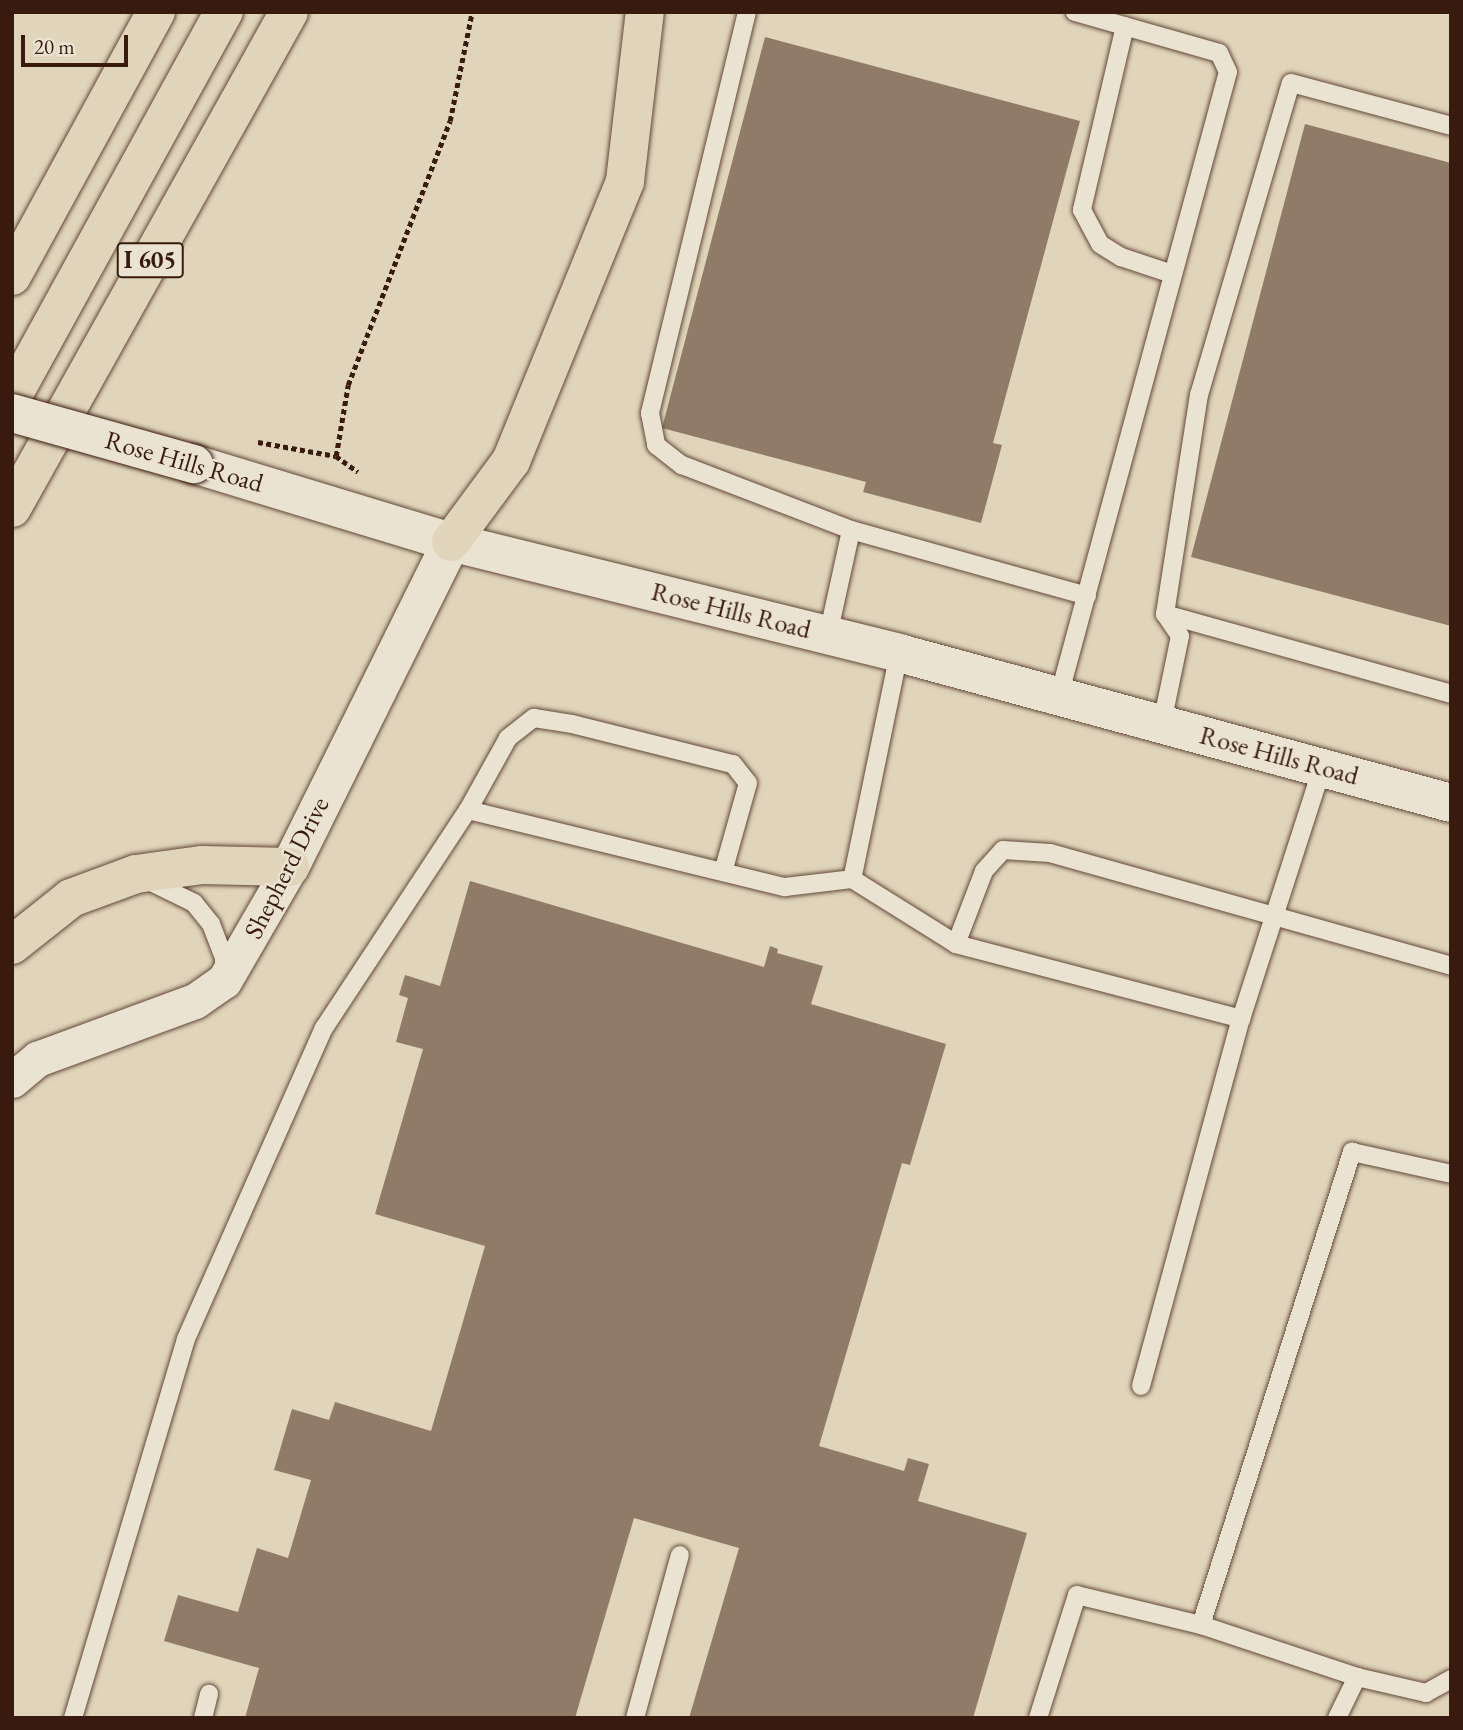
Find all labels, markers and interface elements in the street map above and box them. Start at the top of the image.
scale bar [24,21,131,65]
text: 20 m [34,33,75,60]
road number: I 605 [115,240,185,281]
street label: Rose Hills Road [101,425,267,499]
street label: Rose Hills Road [648,576,814,646]
street label: Rose Hills Road [1196,720,1362,792]
street label: Shepherd Drive [238,792,336,944]

